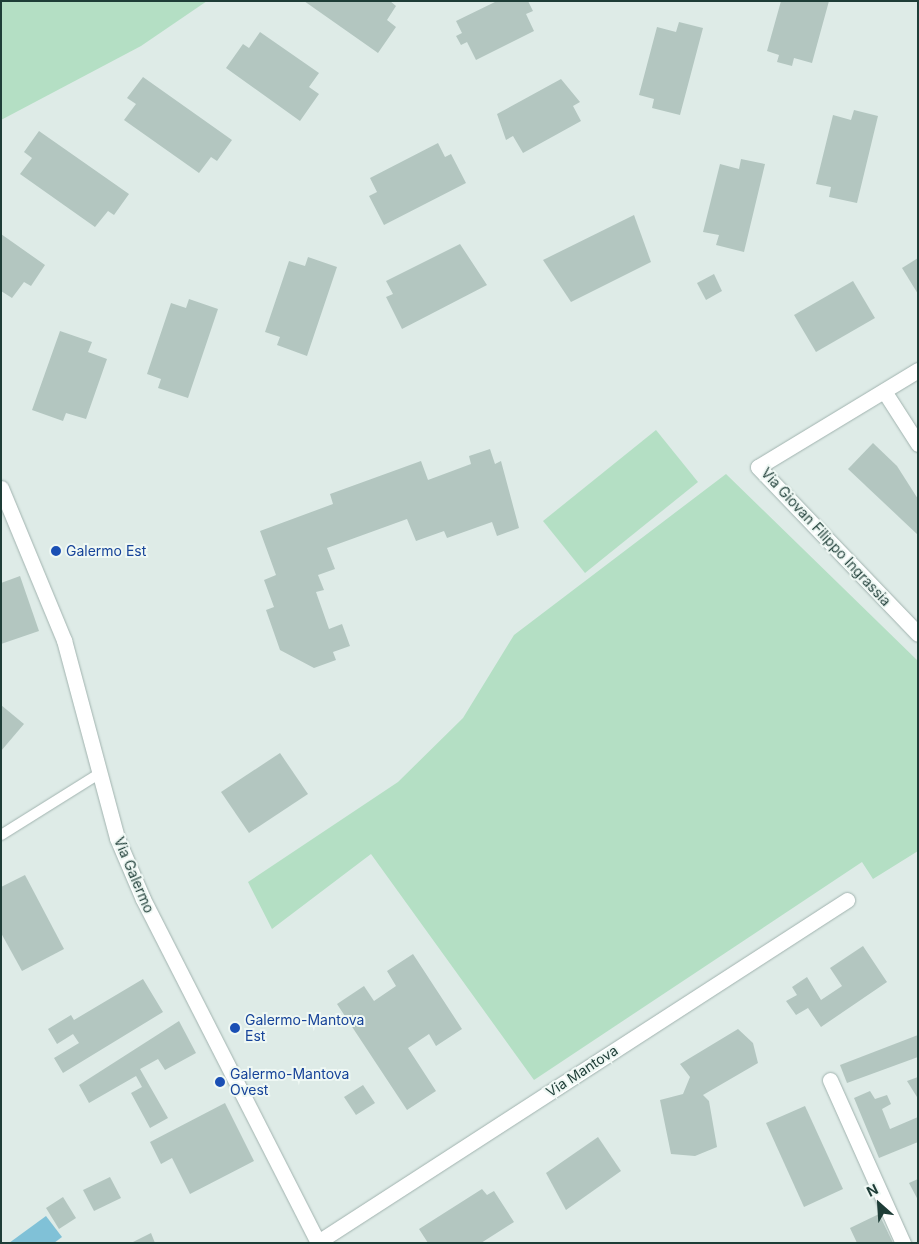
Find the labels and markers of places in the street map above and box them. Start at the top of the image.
place label: Galermo Est [66,543,146,559]
marker: Galermo Est [50,545,62,557]
place label: Galermo-Mantova Est [245,1012,364,1044]
marker: Galermo-Mantova Est [229,1022,241,1034]
place label: Galermo-Mantova Ovest [230,1066,349,1098]
marker: Galermo-Mantova Ovest [214,1076,226,1088]

